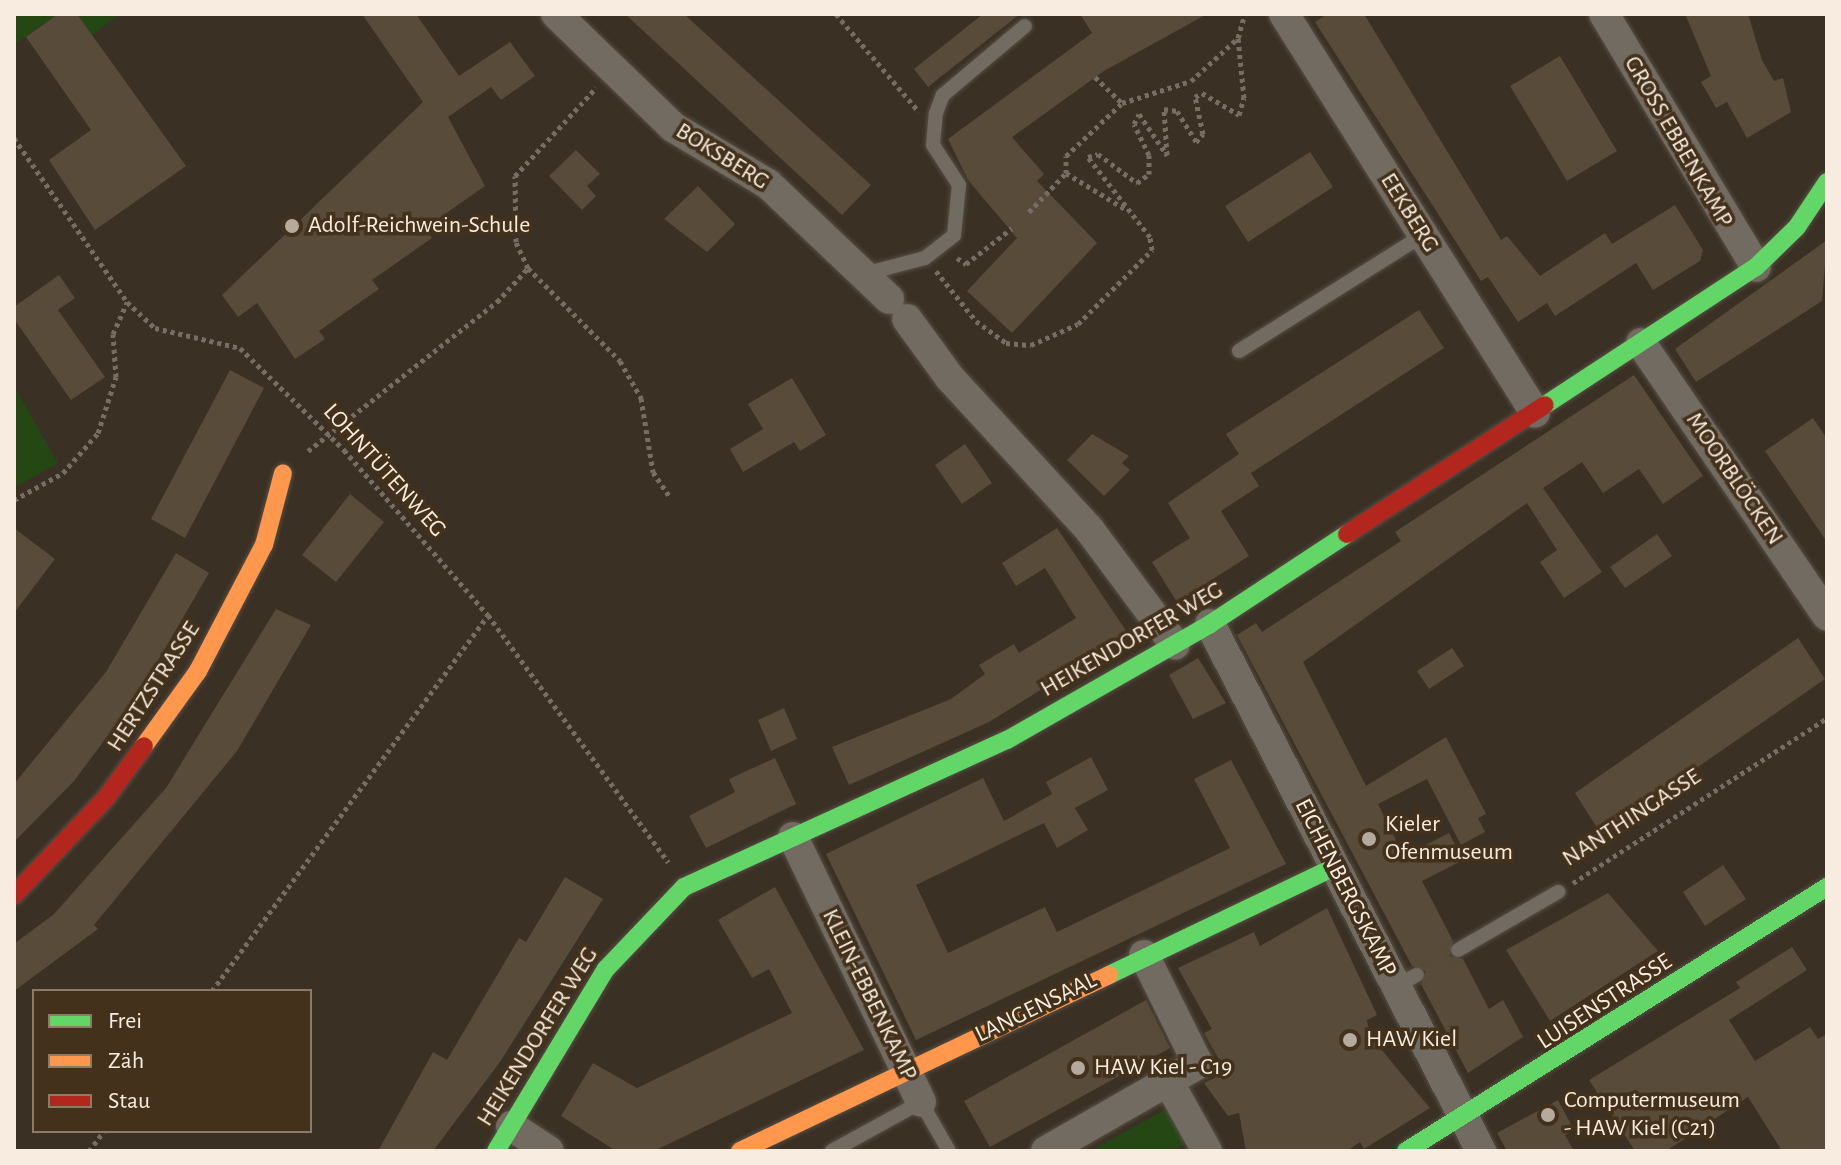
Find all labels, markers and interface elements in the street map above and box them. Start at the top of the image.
street label: GROSS EBBENKAMP [1617,51,1739,233]
street label: BOKSBERG [670,117,774,197]
street label: EEKBERG [1373,168,1445,258]
place label: Adolf-Reichwein-Schule [308,212,530,240]
marker: Adolf-Reichwein-Schule [283,217,301,235]
street label: LOHNTÜTENWEG [316,398,452,544]
street label: MOORBLÖCKEN [1679,407,1789,551]
street label: HEIKENDORFER WEG [1036,576,1228,704]
street label: HERTZSTRASSE [101,617,207,757]
street label: NANTHINGASSE [1557,763,1707,873]
street label: EICHENBERGSKAMP [1288,794,1402,982]
place label: Kieler Ofenmuseum [1385,811,1513,867]
marker: Kieler Ofenmuseum [1360,830,1378,848]
street label: KLEIN-EBBENKAMP [815,905,923,1085]
street label: HEIKENDORFER WEG [471,942,605,1132]
street label: LUISENSTRASSE [1532,948,1678,1056]
street label: LANGENSAAL [971,966,1101,1050]
legend [32,989,312,1133]
text: Frei [108,1009,142,1033]
place label: HAW Kiel [1366,1026,1457,1054]
marker: HAW Kiel [1341,1031,1359,1049]
text: Zäh [108,1049,144,1073]
place label: HAW Kiel - C19 [1094,1054,1232,1082]
marker: HAW Kiel - C19 [1069,1059,1087,1077]
place label: Computermuseum - HAW Kiel (C21) [1564,1087,1740,1143]
text: Stau [108,1089,150,1113]
marker: Computermuseum - HAW Kiel (C21) [1539,1106,1557,1124]

